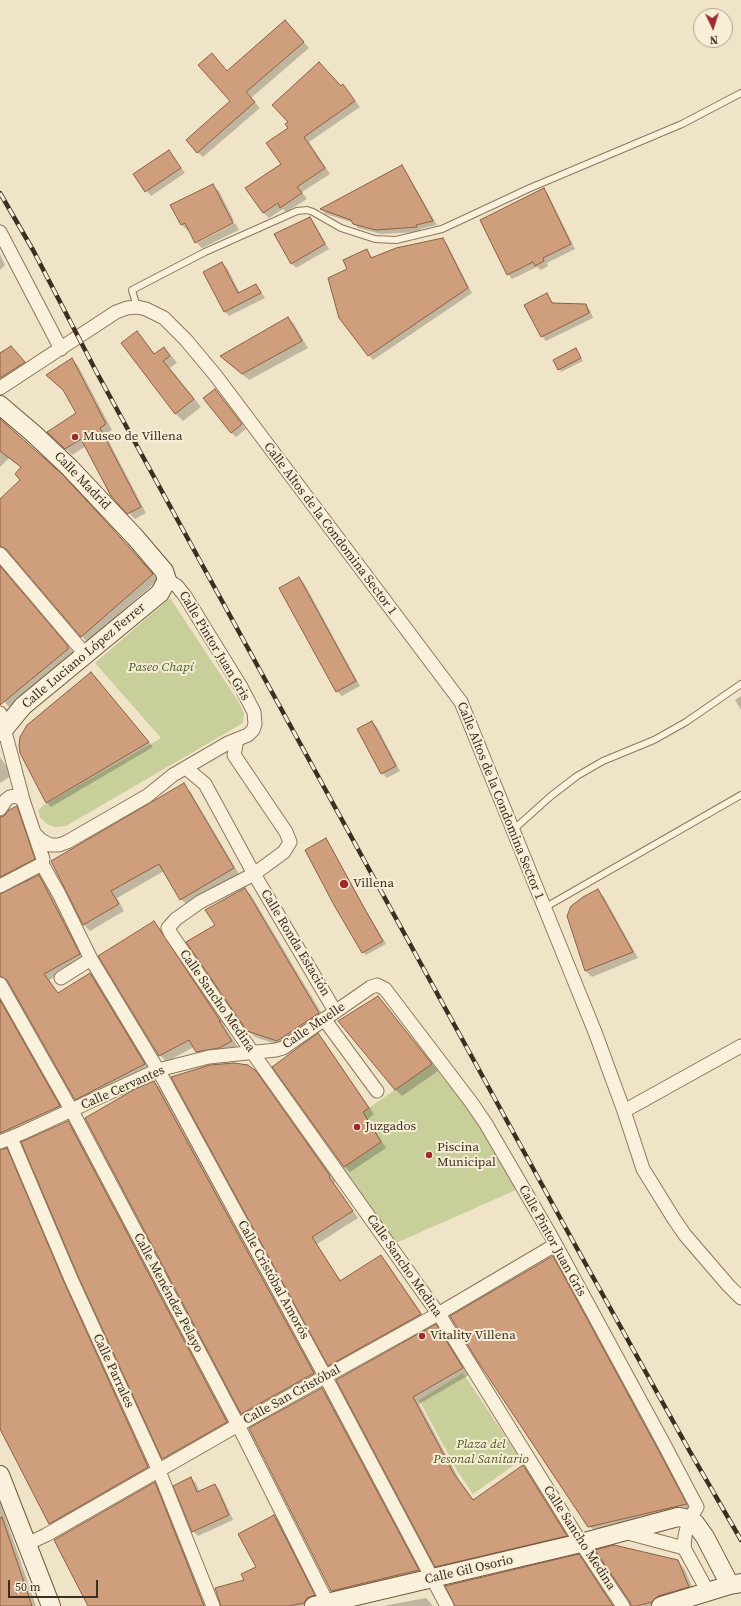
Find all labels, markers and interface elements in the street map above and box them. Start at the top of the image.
north arrow [693,8,733,48]
text: N [709,32,718,47]
place label: Museo de Villena [83,429,183,445]
marker: Museo de Villena [70,432,80,442]
street label: Calle Altos de la Condomina Sector 1 [260,440,400,618]
street label: Calle Madrid [51,449,113,513]
street label: Calle Pintor Juan Gris [175,588,253,704]
street label: Calle Luciano López Ferrer [19,600,149,712]
park label: Paseo Chapí [128,660,194,676]
street label: Calle Altos de la Condomina Sector 1 [453,700,547,902]
place label: Villena [353,876,394,892]
marker: Villena [338,878,350,890]
street label: Calle Ronda Estación [257,887,333,999]
street label: Calle Sancho Medina [176,947,258,1055]
street label: Calle Muelle [280,999,348,1053]
street label: Calle Cervantes [79,1063,167,1113]
place label: Juzgados [365,1119,416,1135]
marker: Juzgados [352,1122,362,1132]
place label: Piscina Municipal [437,1140,496,1171]
marker: Piscina Municipal [424,1150,434,1160]
street label: Calle Pintor Juan Gris [515,1183,589,1299]
street label: Calle Sancho Medina [363,1212,445,1320]
street label: Calle Cristóbal Amorós [234,1218,312,1342]
street label: Calle Menéndez Pelayo [130,1230,206,1356]
place label: Vitality Villena [430,1328,516,1344]
street label: Calle Parrales [89,1331,137,1411]
marker: Vitality Villena [417,1331,427,1341]
street label: Calle San Cristóbal [241,1362,343,1428]
park label: Plaza del Pesonal Sanitario [433,1437,529,1468]
street label: Calle Sancho Medina [539,1483,619,1593]
street label: Calle Gil Osorio [423,1552,515,1588]
scale bar [10,1572,100,1598]
text: 50 m [15,1579,41,1595]

